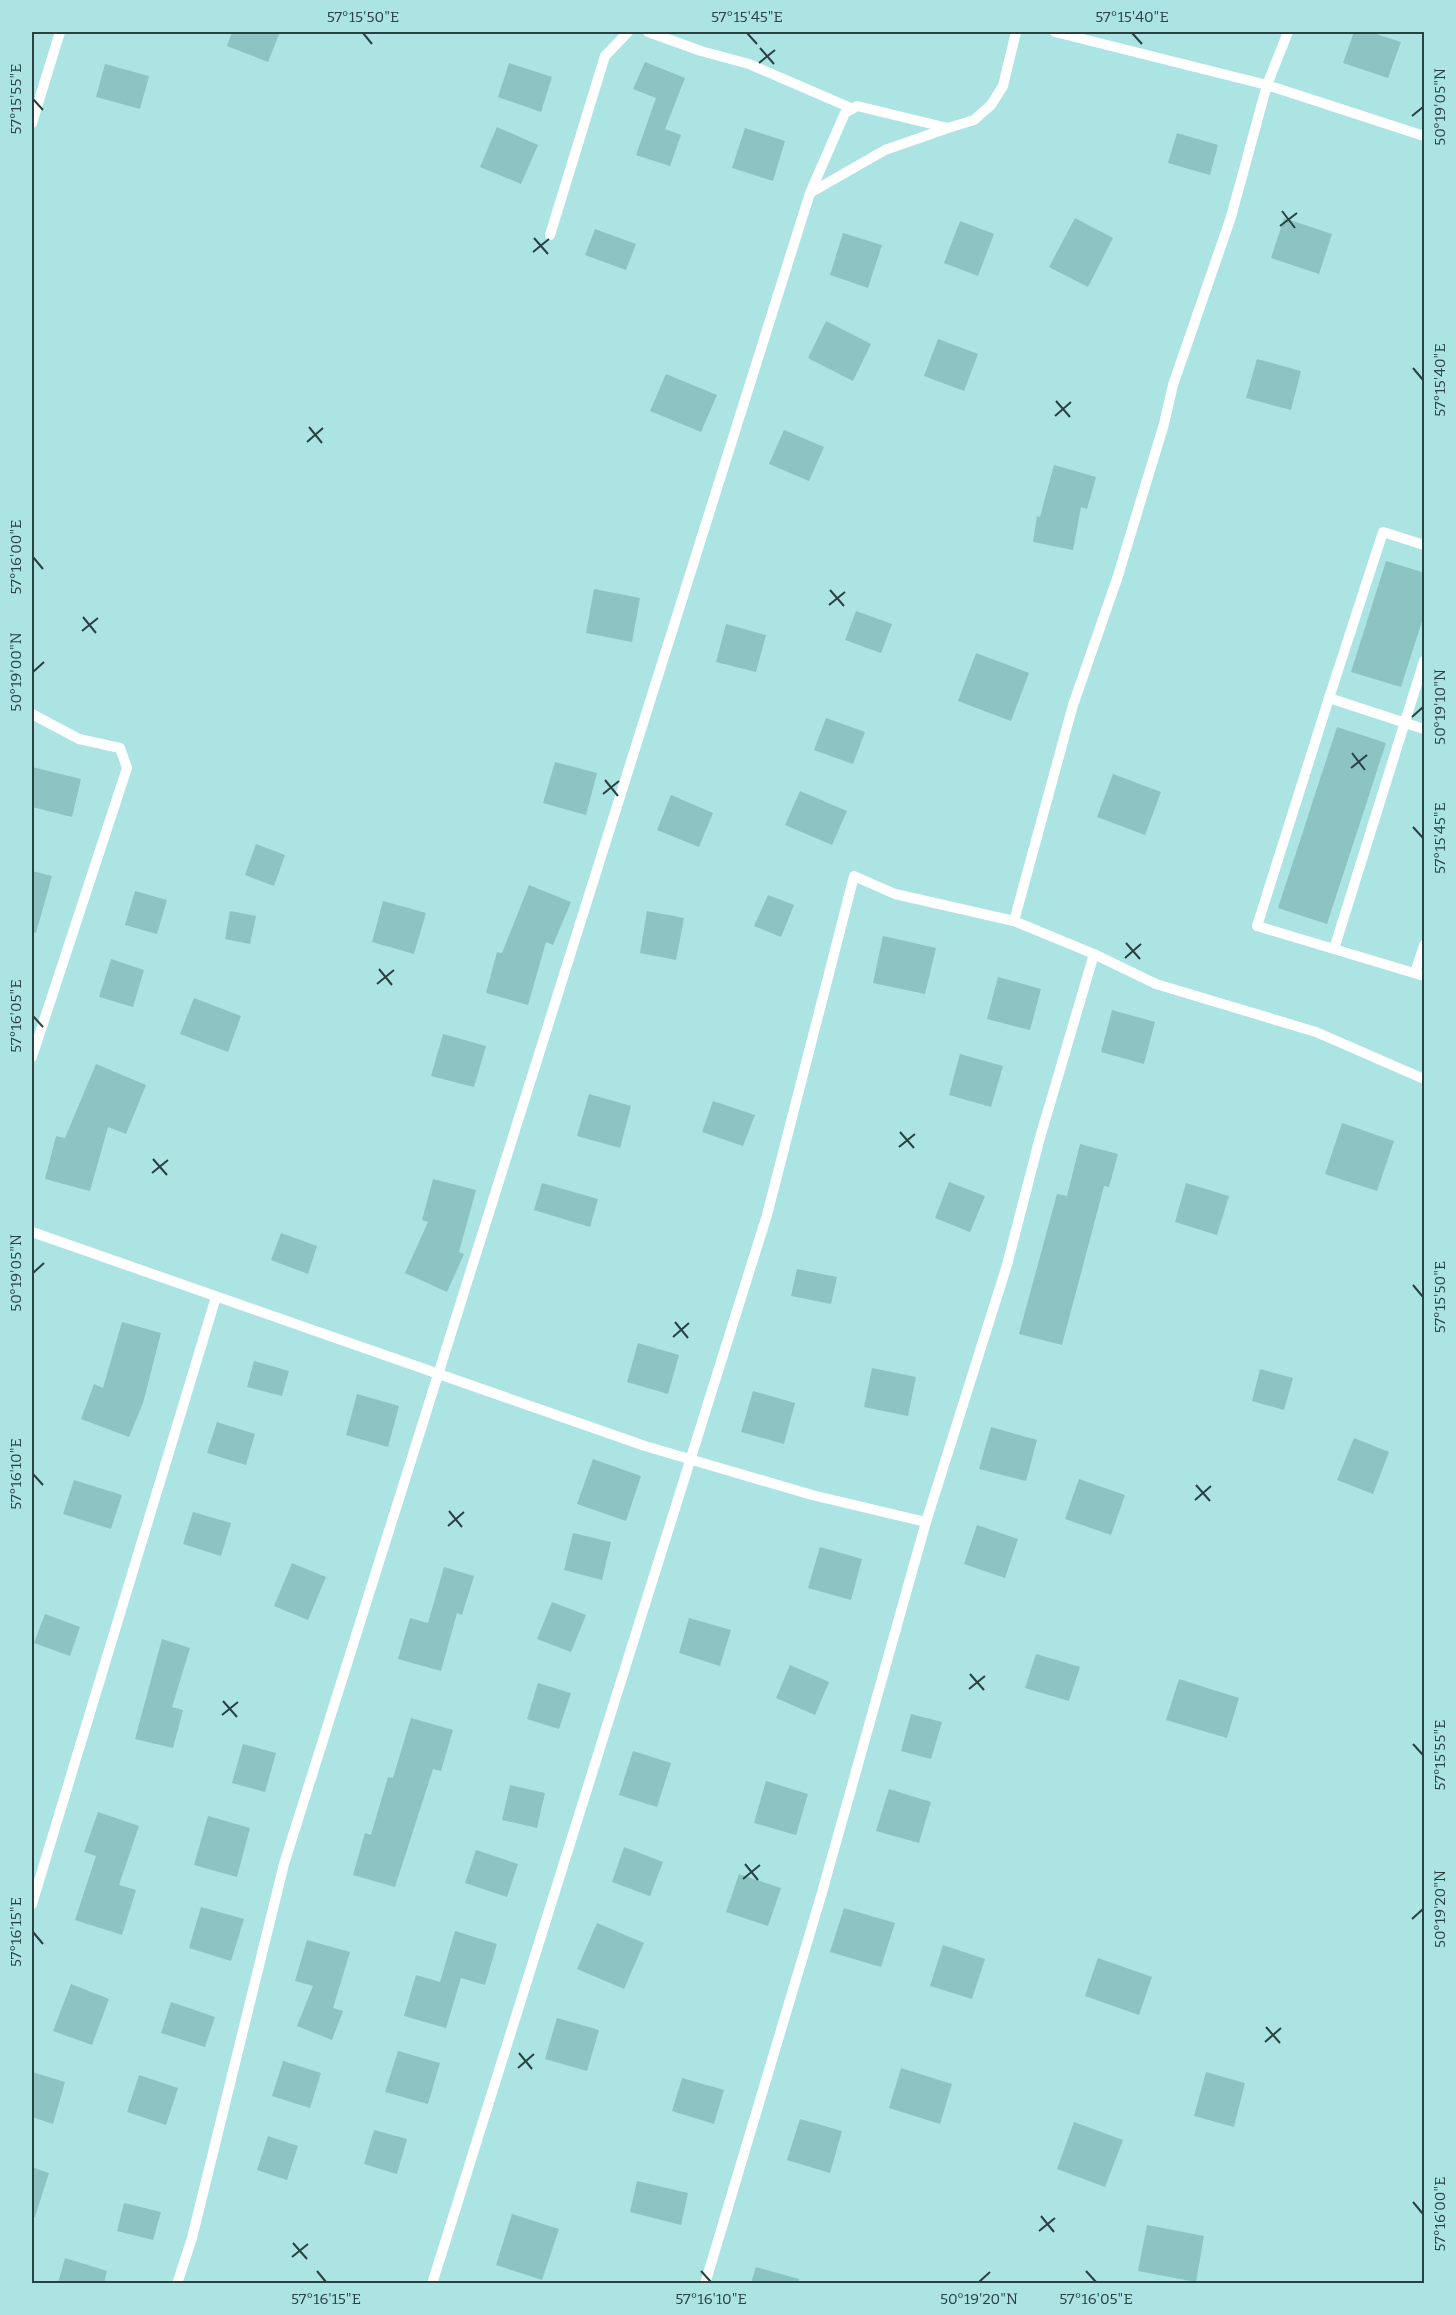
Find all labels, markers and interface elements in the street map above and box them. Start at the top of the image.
text: 57°15'50"E [327,8,399,26]
text: 57°15'45"E [711,8,783,26]
text: 57°15'40"E [1095,8,1169,26]
text: 57°15'55"E [7,63,25,135]
text: 50°19'05"N [1431,68,1449,146]
text: 57°15'40"E [1431,343,1449,417]
text: 57°16'00"E [7,519,25,595]
text: 50°19'00"N [7,632,25,712]
text: 50°19'10"N [1431,669,1449,745]
text: 57°15'45"E [1431,802,1449,874]
text: 57°16'05"E [7,979,25,1053]
text: 50°19'05"N [7,1234,25,1312]
text: 57°15'50"E [1431,1261,1449,1333]
text: 57°16'10"E [7,1438,25,1510]
text: 57°15'55"E [1431,1719,1449,1791]
text: 50°19'20"N [1431,1870,1449,1948]
text: 57°16'15"E [7,1897,25,1967]
text: 57°16'00"E [1431,2176,1449,2252]
text: 57°16'15"E [291,2290,361,2308]
text: 57°16'10"E [675,2290,747,2308]
text: 50°19'20"N [940,2290,1018,2308]
text: 57°16'05"E [1059,2290,1133,2308]

